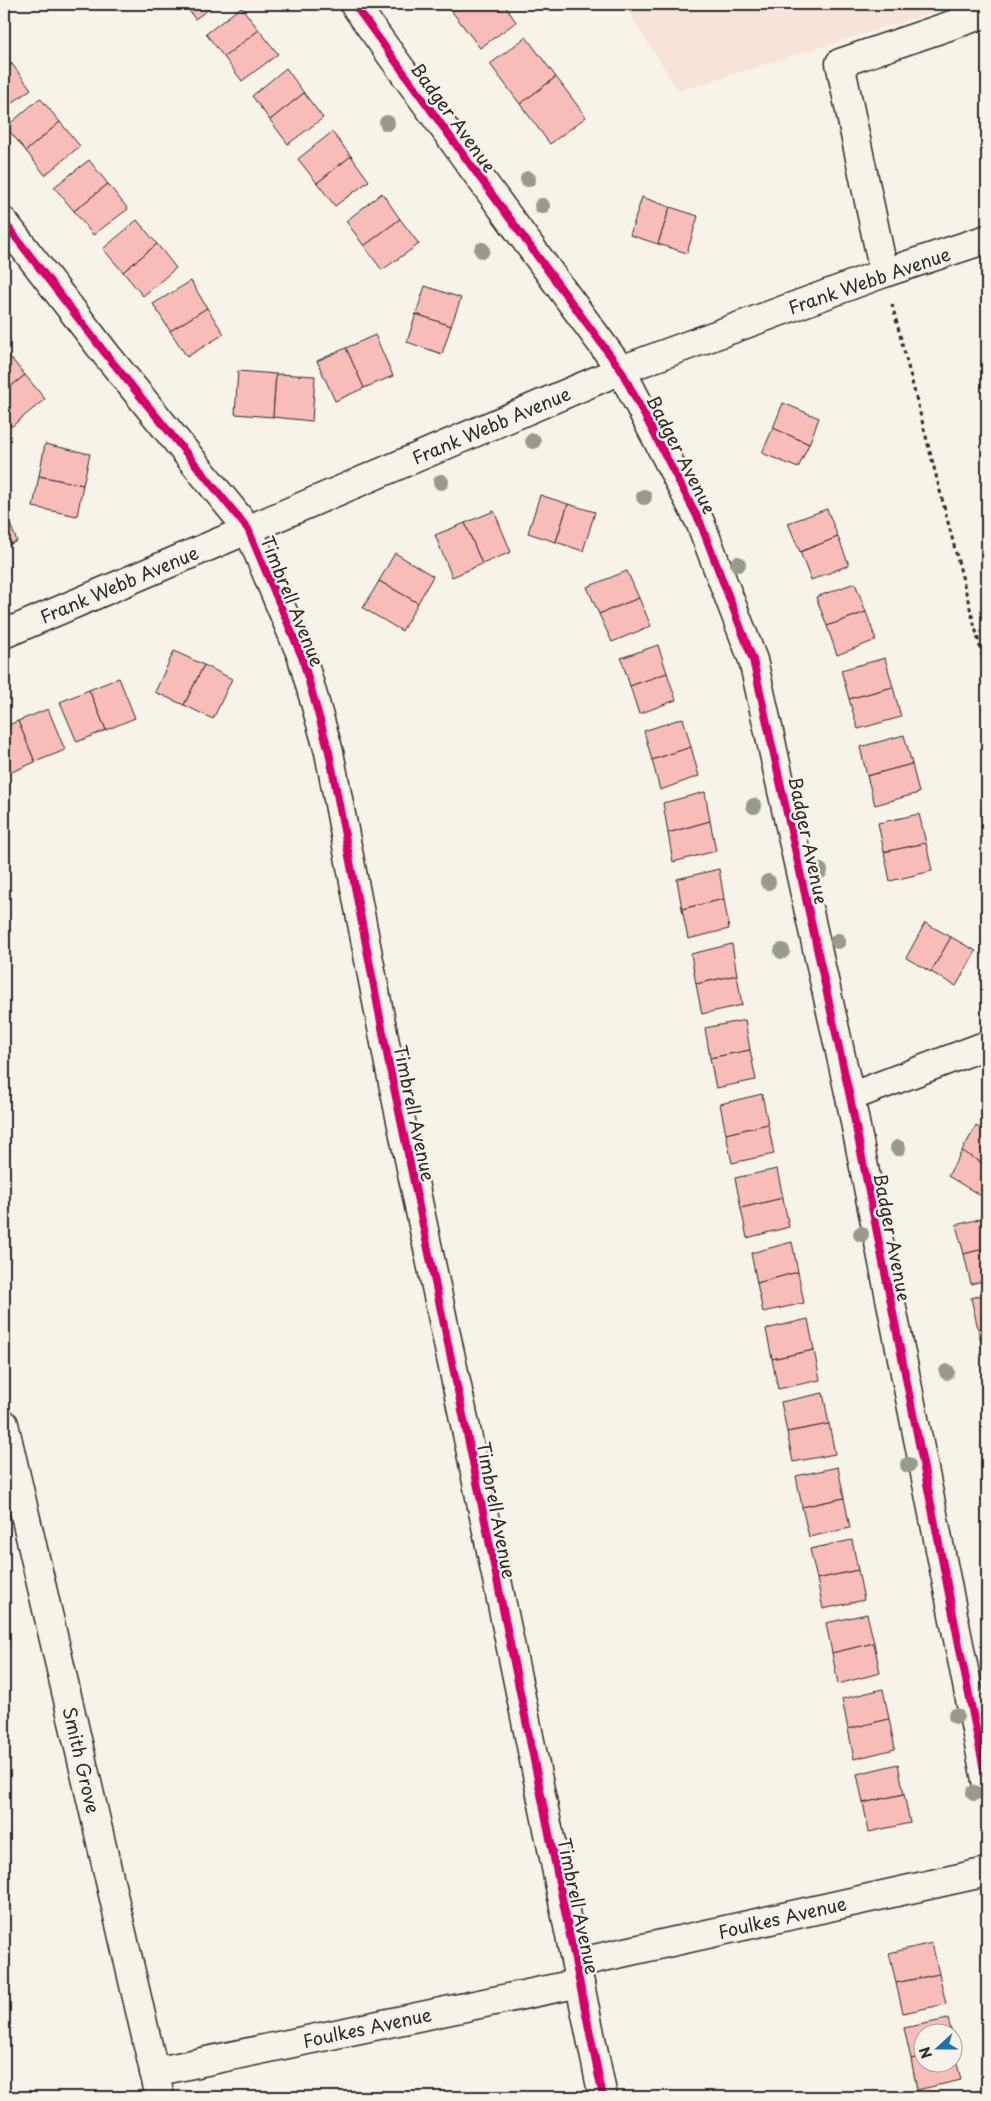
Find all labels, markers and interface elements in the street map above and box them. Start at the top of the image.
street label: Badger Avenue [405,56,503,178]
street label: Frank Webb Avenue [784,240,954,320]
street label: Frank Webb Avenue [408,379,575,471]
street label: Badger Avenue [640,390,724,518]
street label: Timbrell Avenue [254,532,332,671]
street label: Frank Webb Avenue [36,538,203,630]
street label: Badger Avenue [782,774,836,906]
street label: Timbrell Avenue [387,1042,443,1184]
street label: Badger Avenue [867,1171,919,1303]
street label: Timbrell Avenue [471,1439,524,1581]
street label: Smith Grove [57,1704,107,1816]
street label: Timbrell Avenue [551,1835,607,1977]
street label: Foulkes Avenue [715,1889,849,1945]
street label: Foulkes Avenue [300,2000,434,2054]
north arrow [914,2024,964,2074]
text: N [914,2044,937,2062]

